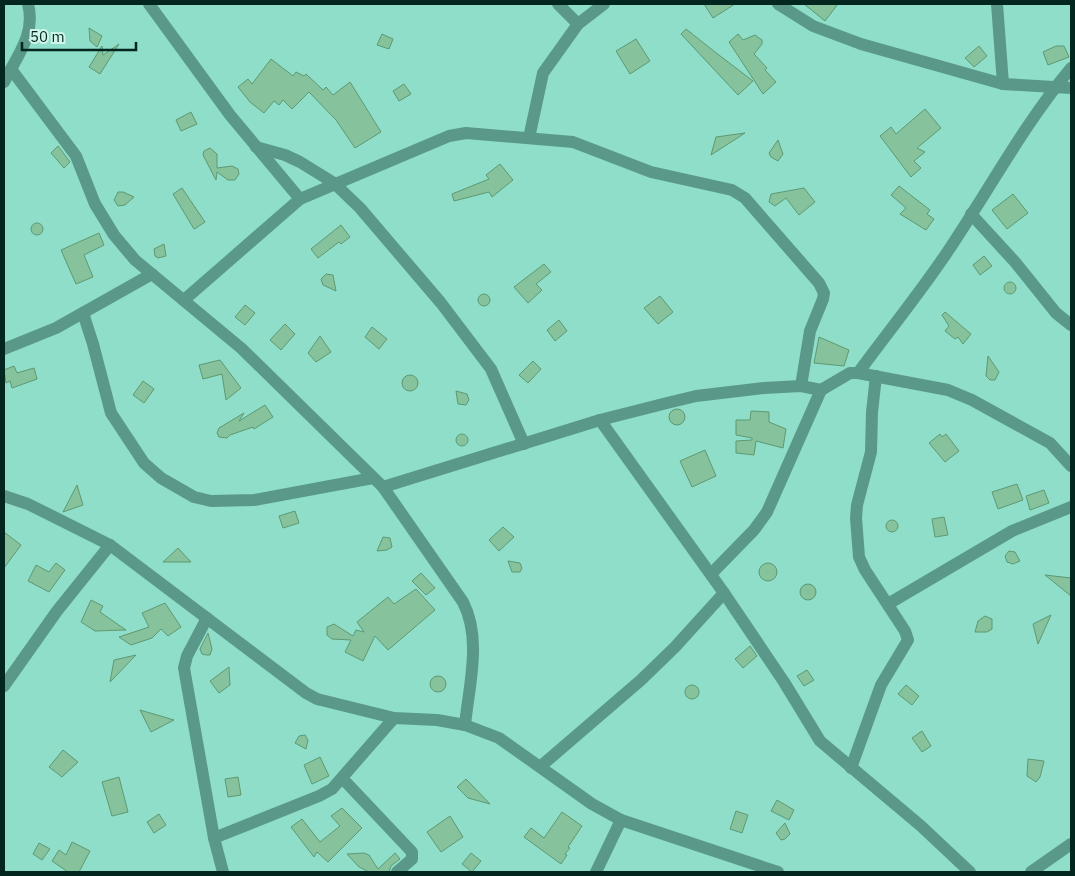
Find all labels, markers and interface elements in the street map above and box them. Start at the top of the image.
scale bar [22,20,136,52]
text: 50 m [30,27,65,46]

